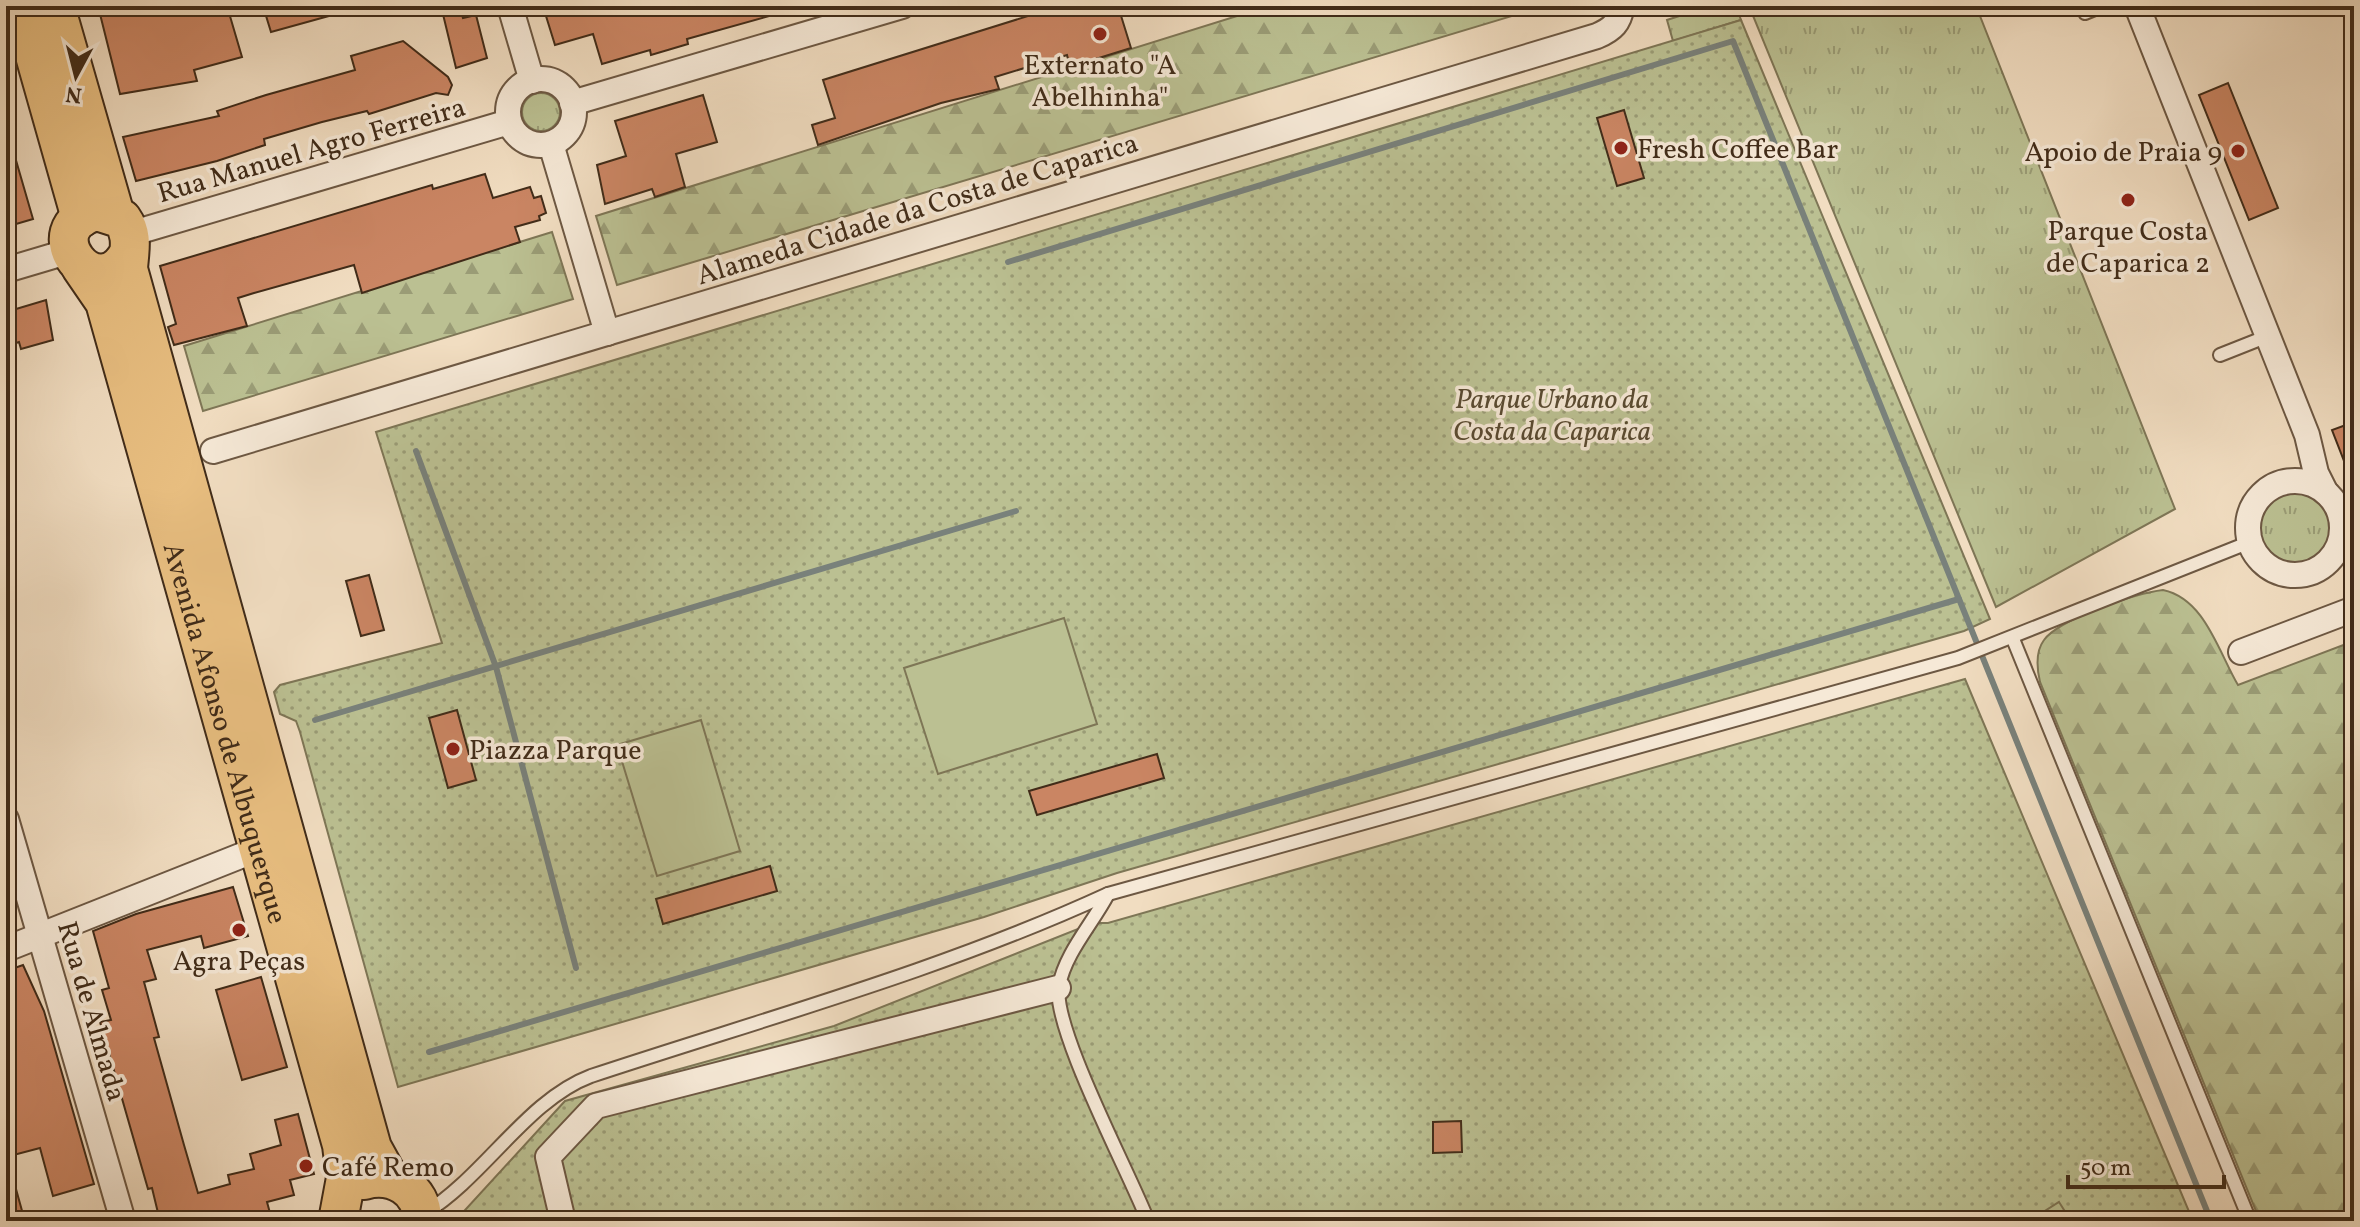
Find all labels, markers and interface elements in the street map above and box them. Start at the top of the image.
marker: Externato "A Abelhinha" [1091,25,1109,43]
north arrow [36,36,116,116]
place label: Externato "A Abelhinha" [1024,47,1177,118]
text: N [64,77,84,110]
street label: Rua Manuel Agro Ferreira [153,89,470,214]
street label: Alameda Cidade da Costa de Caparica [692,125,1143,296]
place label: Fresh Coffee Bar [1637,131,1838,170]
place label: Apoio de Praia 9 [2024,134,2222,173]
marker: Fresh Coffee Bar [1612,139,1630,157]
marker: Apoio de Praia 9 [2229,142,2247,160]
marker: Parque Costa de Caparica 2 [2119,191,2137,209]
place label: Parque Costa de Caparica 2 [2046,213,2210,284]
park label: Parque Urbano da Costa da Caparica [1453,381,1651,452]
street label: Avenida Afonso de Albuquerque [152,539,296,929]
place label: Piazza Parque [469,732,642,771]
marker: Piazza Parque [444,740,462,758]
street label: Rua de Almada [46,917,135,1106]
marker: Agra Peças [230,921,248,939]
place label: Agra Peças [173,943,305,982]
scale bar [2068,1139,2224,1189]
place label: Café Remo [322,1149,454,1188]
text: 50 m [2080,1152,2132,1186]
marker: Café Remo [297,1157,315,1175]

